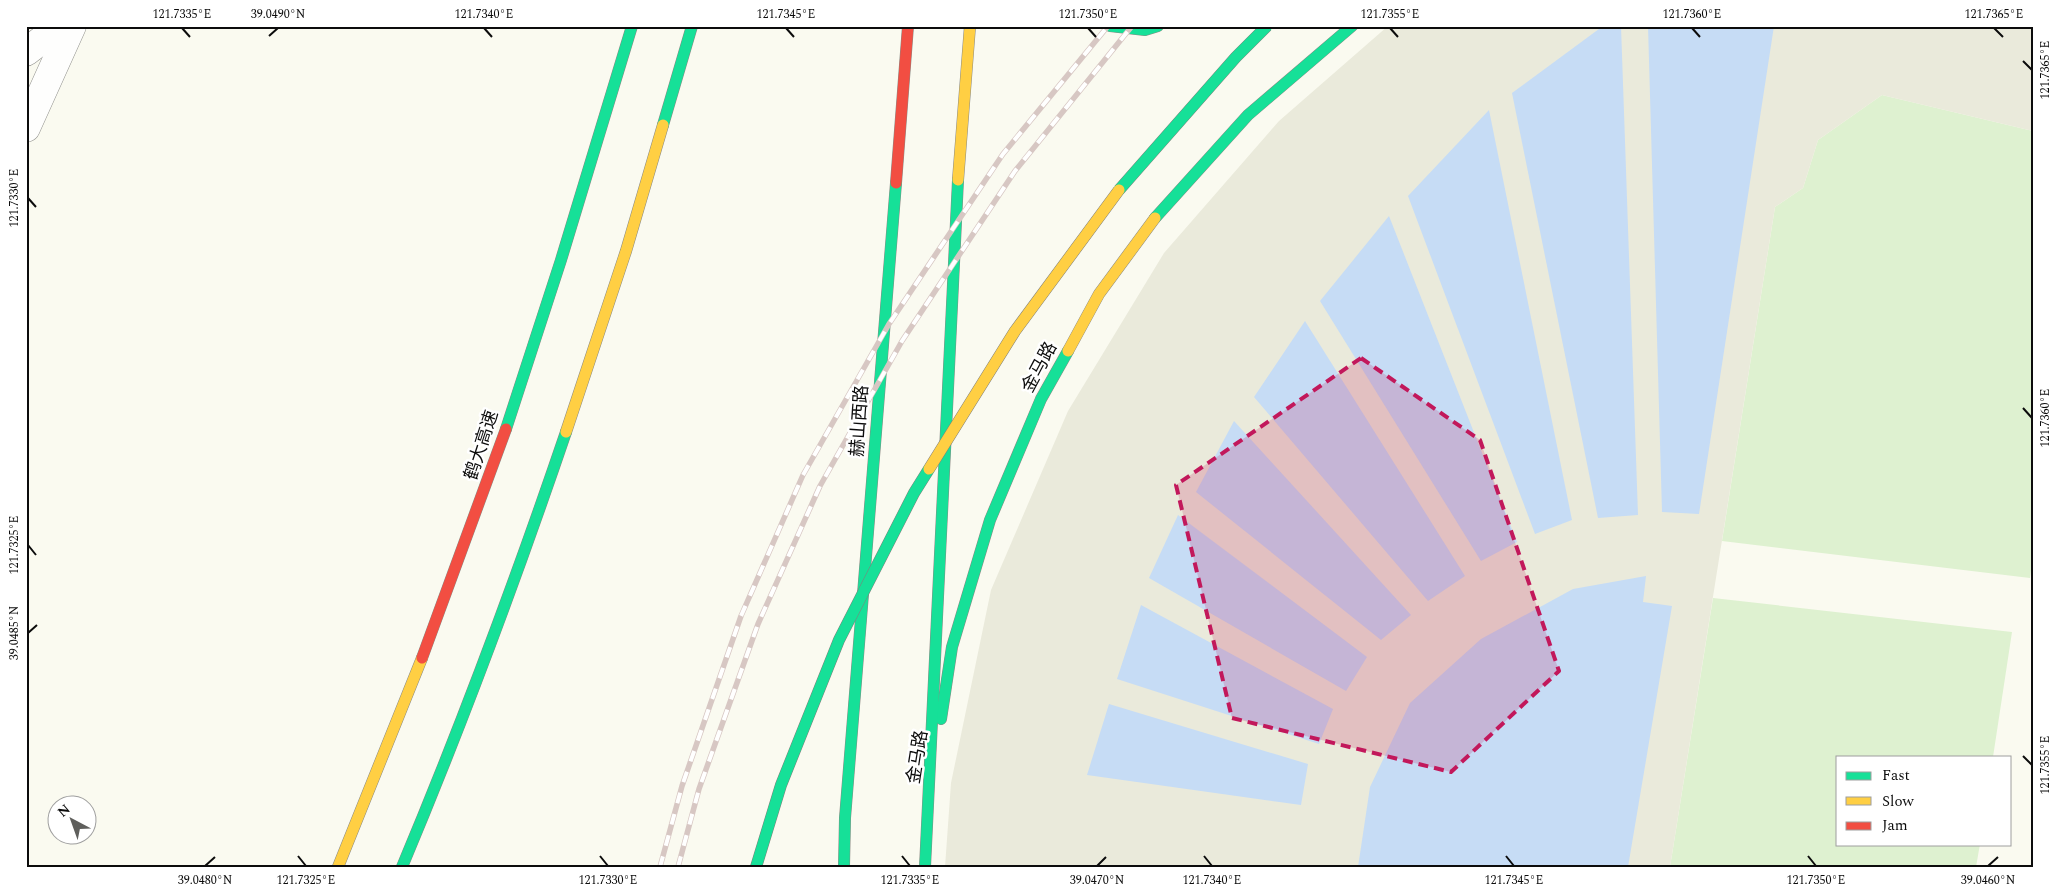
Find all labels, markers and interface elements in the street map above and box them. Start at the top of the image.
text: 121.7335°E [153,5,211,24]
text: 39.0490°N [251,5,305,24]
text: 121.7340°E [455,5,513,24]
text: 121.7345°E [757,5,815,24]
text: 121.7350°E [1059,5,1117,24]
text: 121.7355°E [1361,5,1419,24]
text: 121.7360°E [1663,5,1721,24]
text: 121.7365°E [1965,5,2023,24]
text: 121.7365°E [2036,41,2055,99]
text: 121.7330°E [5,169,24,227]
street label: 金马路 [1015,337,1064,397]
street label: 赫山西路 [844,384,875,458]
text: 121.7360°E [2036,389,2055,447]
street label: 鹤大高速 [458,407,505,484]
text: 121.7325°E [5,516,24,574]
text: 39.0485°N [5,606,24,660]
street label: 金马路 [900,728,935,786]
text: 121.7355°E [2036,736,2055,794]
legend [1836,756,2012,846]
text: Fast [1882,764,1910,787]
text: Slow [1882,790,1914,813]
north arrow [48,796,98,846]
text: N [53,799,75,822]
text: Jam [1882,814,1908,837]
text: 39.0480°N [178,871,232,890]
text: 121.7325°E [277,871,335,890]
text: 121.7330°E [579,871,637,890]
text: 121.7335°E [881,871,939,890]
text: 39.0470°N [1070,871,1124,890]
text: 121.7340°E [1183,871,1241,890]
text: 121.7345°E [1485,871,1543,890]
text: 121.7350°E [1787,871,1845,890]
text: 39.0460°N [1961,871,2015,890]

